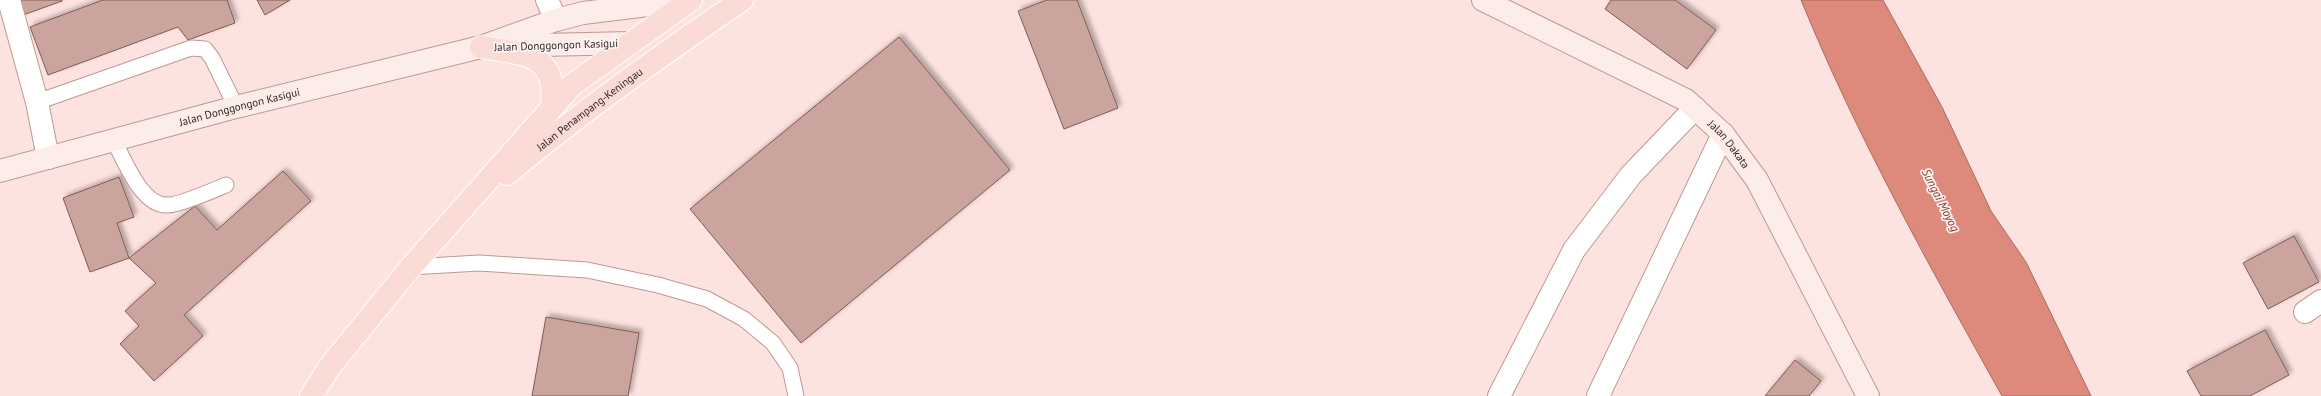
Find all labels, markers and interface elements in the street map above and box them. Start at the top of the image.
street label: Jalan Donggongon Kasigui [493,36,618,54]
street label: Jalan Penampang-Keningau [533,64,645,155]
street label: Jalan Donggongon Kasigui [177,85,301,129]
street label: Jalan Dakata [1704,116,1753,171]
water label: Sungai Moyog [1919,166,1963,234]

